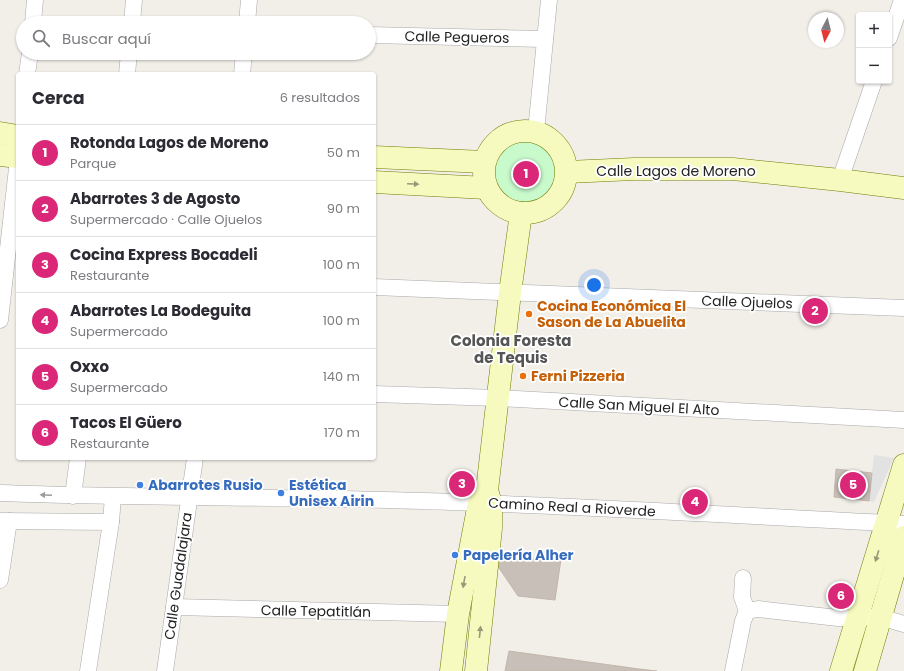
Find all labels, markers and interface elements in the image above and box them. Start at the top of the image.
north arrow [808,12,844,48]
map controls [856,12,892,84]
button: + [856,12,892,48]
search box [16,16,376,60]
street label: Calle Pegueros [404,26,510,48]
icon: search [30,27,52,49]
text: Buscar aquí [62,28,151,49]
button: − [856,48,892,84]
text: Cerca [32,86,85,110]
text: 6 resultados [280,88,360,107]
text: Rotonda Lagos de Moreno [70,132,269,153]
text: 1 [43,143,47,162]
text: 50 m [327,143,360,162]
text: Parque [70,154,116,173]
pin: 1 [513,159,539,189]
street label: Calle Lagos de Moreno [596,161,756,181]
one-way arrow [407,181,420,187]
text: Abarrotes 3 de Agosto [70,188,240,209]
text: 2 [41,199,49,218]
text: 90 m [327,199,360,218]
text: Supermercado · Calle Ojuelos [70,210,262,229]
text: Cocina Express Bocadeli [70,244,258,265]
text: 3 [41,255,49,274]
text: 100 m [323,255,360,274]
text: Restaurante [70,266,149,285]
your location [584,275,604,295]
street label: Calle Ojuelos [701,290,793,314]
place label: Cocina Económica El Sason de La Abuelita [537,296,686,332]
pin: 2 [802,296,828,326]
text: Abarrotes La Bodeguita [70,300,251,321]
marker: Cocina Económica El Sason de La Abuelita [524,309,534,319]
text: 4 [41,311,49,330]
text: 100 m [323,311,360,330]
text: Supermercado [70,322,168,341]
district label: Colonia Foresta de Tequis [451,330,571,368]
text: Oxxo [70,356,109,377]
place label: Ferni Pizzeria [531,366,625,386]
text: 5 [41,367,49,386]
text: 140 m [323,367,360,386]
marker: Ferni Pizzeria [518,371,528,381]
text: Supermercado [70,378,168,397]
street label: Calle San Miguel El Alto [558,392,720,420]
text: Tacos El Güero [70,412,182,433]
text: 6 [41,423,49,442]
text: 170 m [324,423,360,442]
text: Restaurante [70,434,149,453]
pin: 3 [449,469,475,499]
pin: 5 [840,470,866,500]
place label: Abarrotes Rusio [148,475,263,495]
place label: Estética Unisex Airin [289,475,374,511]
marker: Abarrotes Rusio [135,480,145,490]
pin: 4 [682,487,708,517]
marker: Estética Unisex Airin [276,488,286,498]
one-way arrow [39,492,52,498]
street label: Camino Real a Rioverde [488,493,657,521]
street label: Calle Guadalajara [159,511,197,641]
place label: Papelería Alher [463,545,574,565]
marker: Papelería Alher [450,550,460,560]
one-way arrow [873,550,879,562]
one-way arrow [461,576,467,589]
pin: 6 [828,581,854,611]
street label: Calle Tepatitlán [261,600,371,622]
one-way arrow [477,626,484,638]

